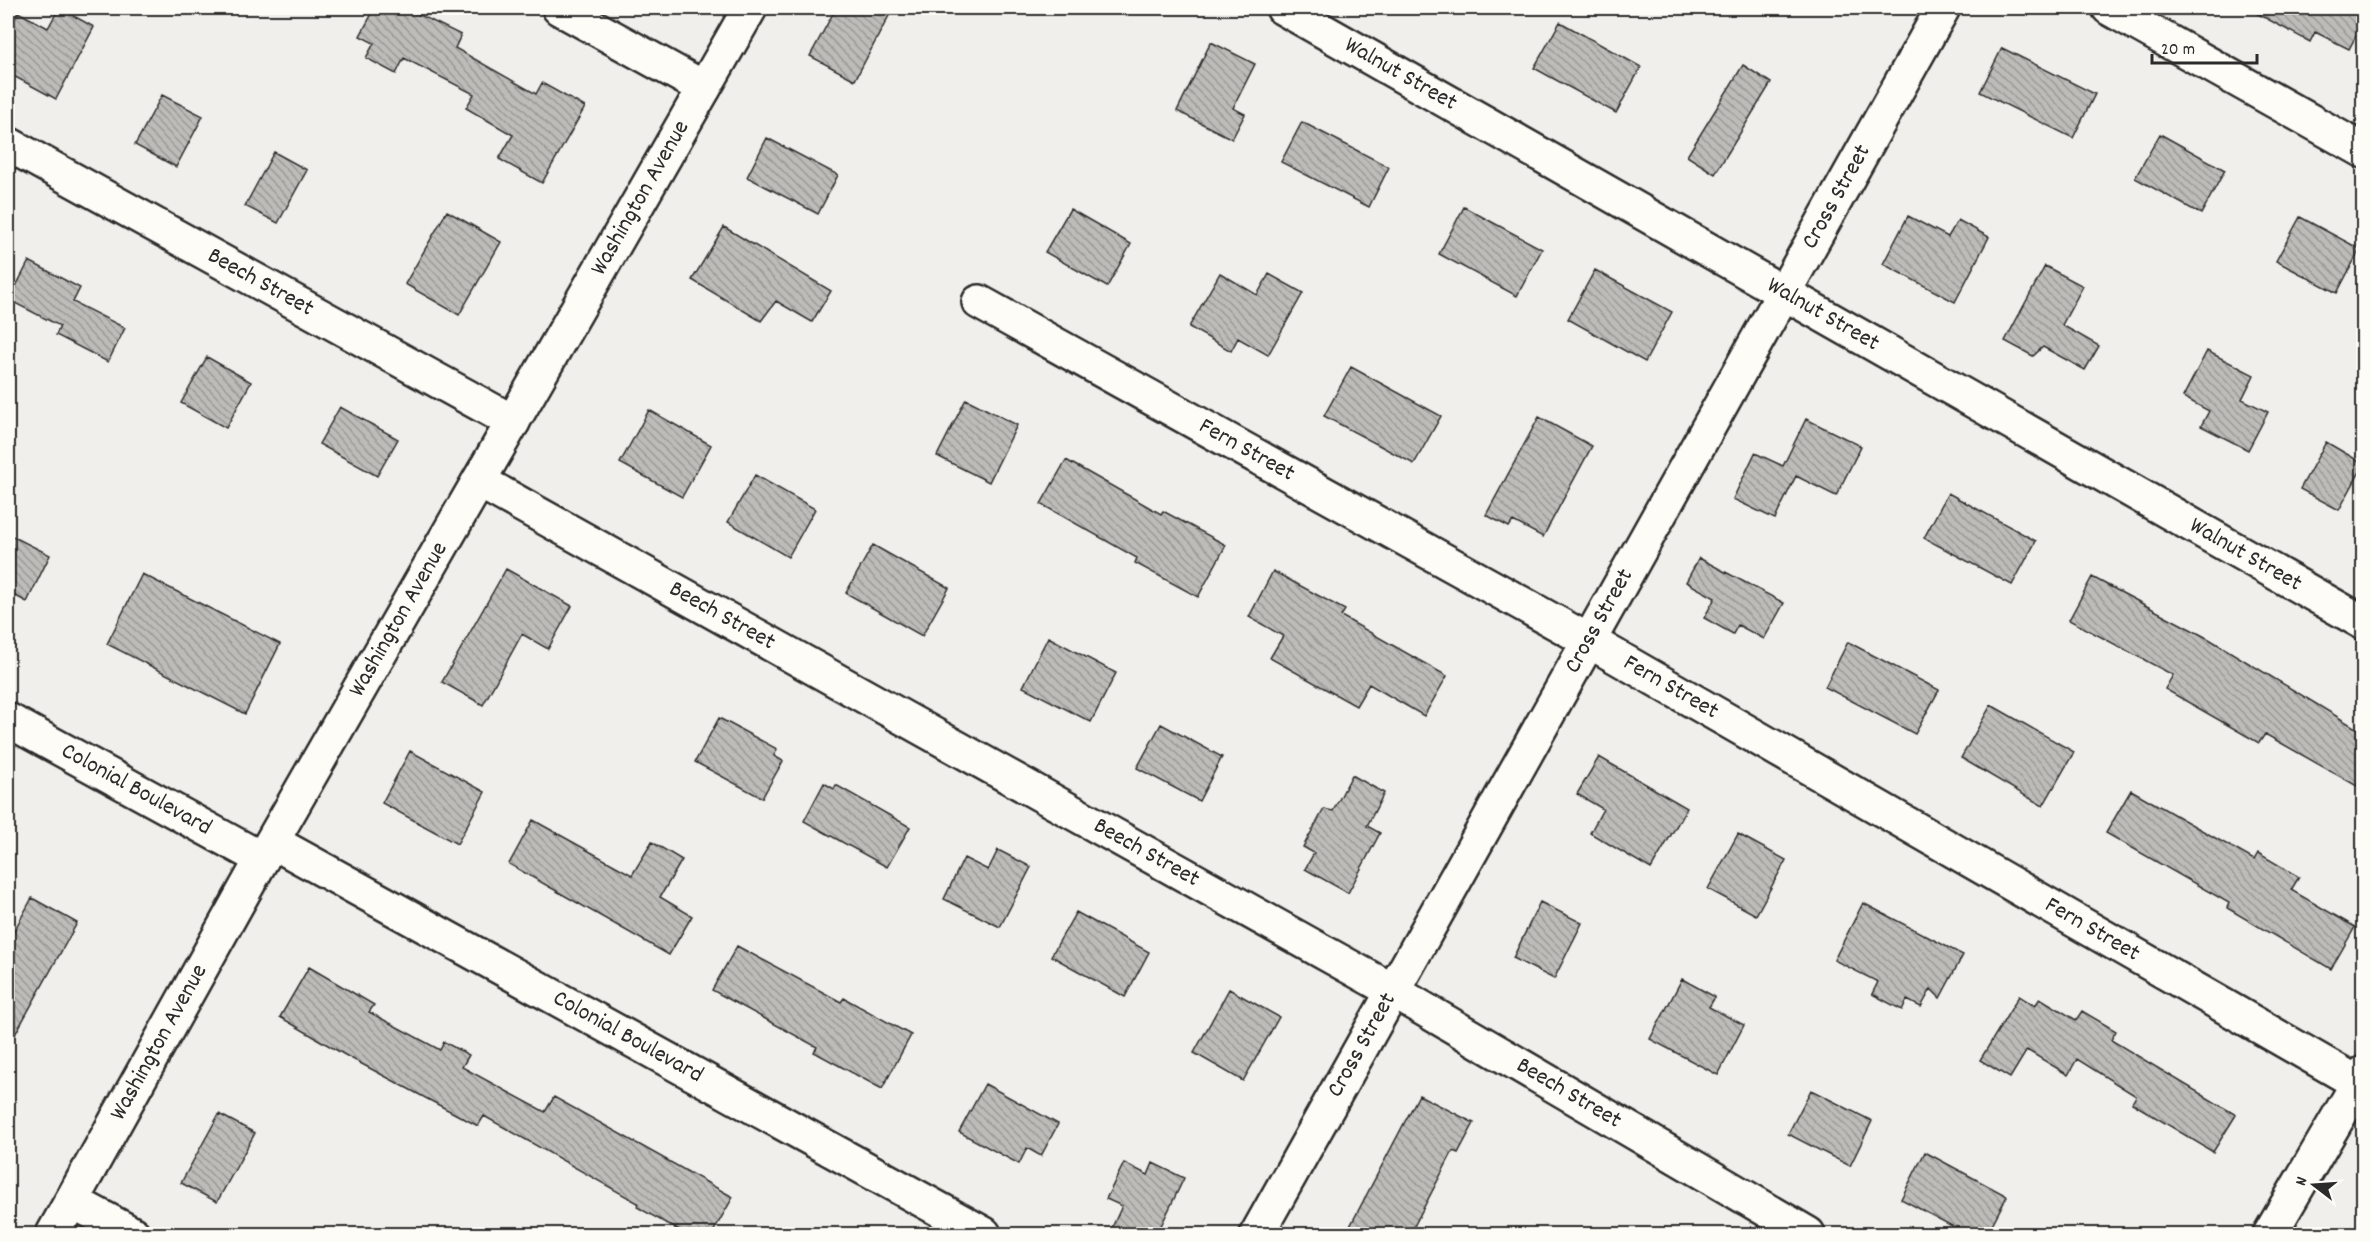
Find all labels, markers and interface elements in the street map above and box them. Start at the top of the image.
scale bar [2152,27,2257,65]
street label: Walnut Street [1338,29,1463,120]
text: 20 m [2161,38,2195,63]
street label: Washington Avenue [583,114,699,282]
street label: Cross Street [1794,138,1880,256]
street label: Beech Street [201,240,320,326]
street label: Walnut Street [1760,269,1886,361]
street label: Fern Street [1192,410,1301,491]
street label: Walnut Street [2182,510,2308,601]
street label: Washington Avenue [341,536,457,704]
street label: Cross Street [1557,563,1643,680]
street label: Beech Street [662,573,781,660]
street label: Fern Street [1617,647,1725,729]
street label: Colonial Boulevard [55,735,218,845]
street label: Beech Street [1087,810,1206,897]
street label: Fern Street [2038,889,2146,971]
street label: Washington Avenue [102,958,217,1127]
street label: Colonial Boulevard [546,982,709,1093]
street label: Cross Street [1319,987,1406,1104]
street label: Beech Street [1509,1050,1628,1138]
north arrow [2284,1155,2344,1215]
text: N [2290,1174,2314,1188]

